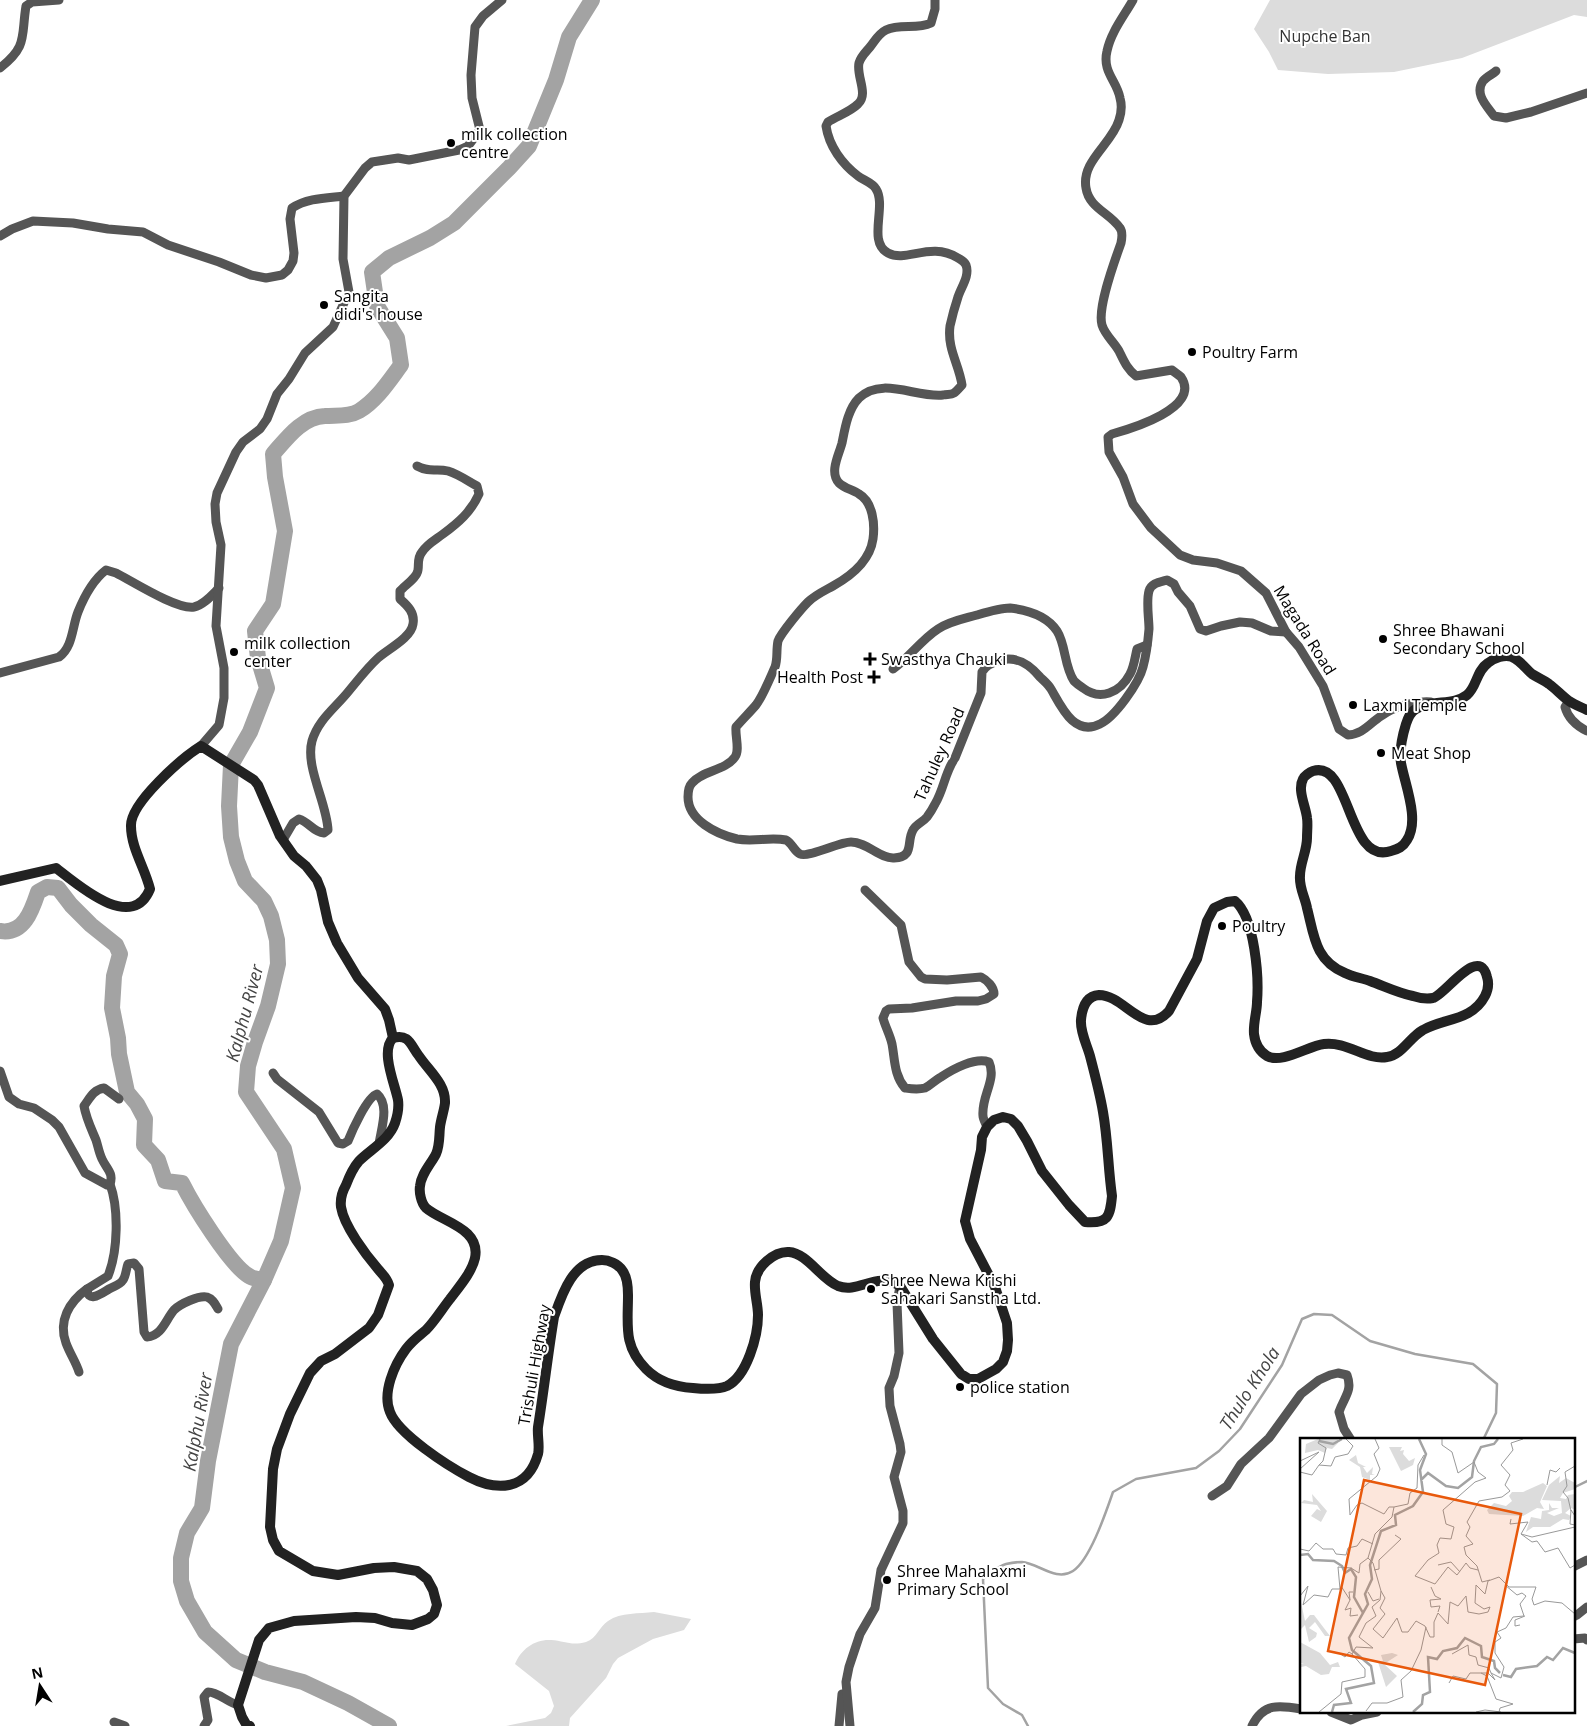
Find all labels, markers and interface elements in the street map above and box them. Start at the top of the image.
park label: Nupche Ban [1279,25,1371,47]
place label: milk collection centre [461,123,568,163]
marker: milk collection centre [445,137,457,149]
place label: Sangita didi's house [334,285,423,325]
marker: Sangita didi's house [318,299,330,311]
place label: Poultry Farm [1202,341,1298,363]
marker: Poultry Farm [1186,346,1198,358]
street label: Magada Road [1269,581,1341,679]
place label: Shree Bhawani Secondary School [1393,619,1525,659]
place label: milk collection center [244,632,351,672]
marker: Shree Bhawani Secondary School [1377,633,1389,645]
marker: milk collection center [228,646,240,658]
place label: Swasthya Chauki [881,648,1006,670]
marker: Swasthya Chauki [863,652,877,666]
place label: Health Post [777,666,863,688]
marker: Health Post [867,670,881,684]
place label: Laxmi Temple [1363,694,1467,716]
marker: Laxmi Temple [1347,699,1359,711]
street label: Tahuley Road [908,704,970,804]
place label: Meat Shop [1391,742,1471,764]
marker: Meat Shop [1375,747,1387,759]
place label: Poultry [1232,915,1286,937]
marker: Poultry [1216,920,1228,932]
water label: Kalphu River [219,961,269,1064]
place label: Shree Newa Krishi Sahakari Sanstha Ltd. [881,1269,1041,1309]
marker: Shree Newa Krishi Sahakari Sanstha Ltd. [865,1283,877,1295]
street label: Trishuli Highway [513,1302,556,1427]
water label: Thulo Khola [1213,1342,1285,1434]
water label: Kalphu River [177,1370,218,1473]
place label: police station [970,1376,1070,1398]
marker: police station [954,1381,966,1393]
inset map [1300,1438,1574,1714]
place label: Shree Mahalaxmi Primary School [897,1560,1026,1600]
marker: Shree Mahalaxmi Primary School [881,1574,893,1586]
north arrow [15,1661,65,1711]
text: N [30,1662,45,1683]

